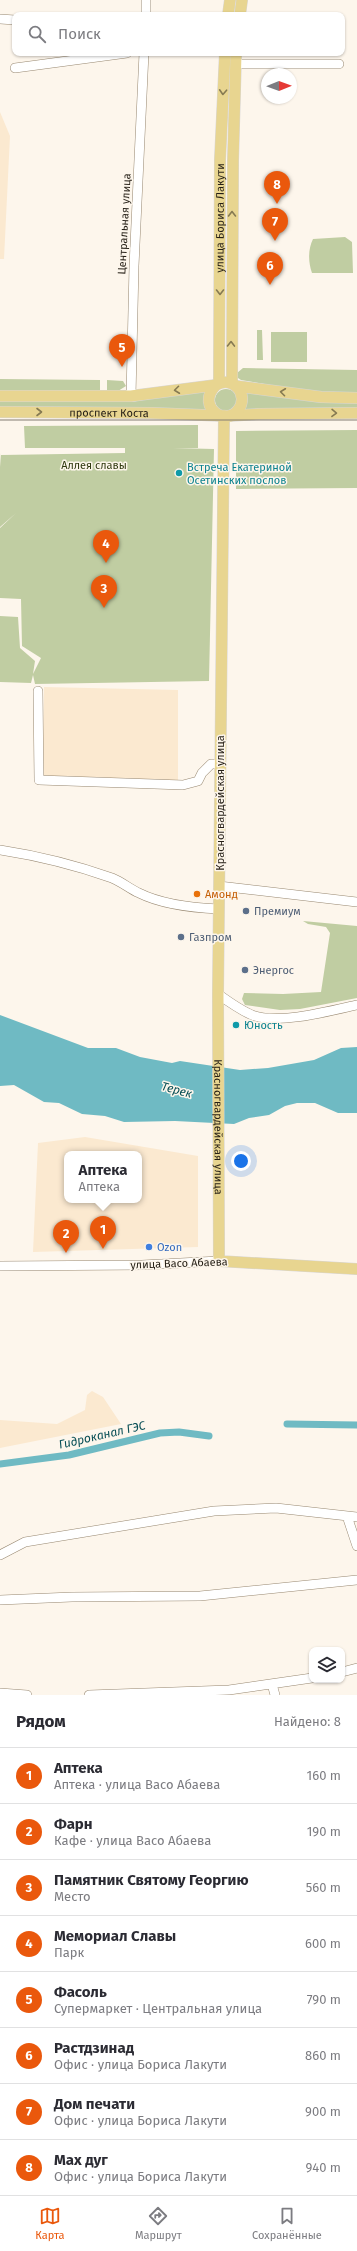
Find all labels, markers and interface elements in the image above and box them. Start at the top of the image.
search box [12,12,345,56]
icon: search [26,23,48,45]
text: Поиск [58,25,101,43]
north arrow [261,68,297,104]
one-way arrow [218,89,227,95]
street label: улица Бориса Лакути [213,163,227,273]
pin: 8 [264,171,290,204]
street label: Центральная улица [115,173,134,275]
pin: 7 [262,208,288,241]
one-way arrow [228,211,236,217]
pin: 6 [257,252,283,285]
one-way arrow [216,289,224,295]
pin: 5 [109,334,135,367]
one-way arrow [227,341,235,347]
one-way arrow [174,385,180,394]
one-way arrow [279,388,286,397]
street label: проспект Коста [69,406,149,420]
one-way arrow [36,408,42,416]
one-way arrow [331,409,337,417]
park label: Аллея славы [61,459,127,472]
place label: Встреча Екатериной Осетинских послов [187,461,292,487]
marker: Встреча Екатериной Осетинских послов [174,468,184,478]
pin: 4 [93,530,119,563]
pin: 3 [91,575,117,608]
street label: Красногвардейская улица [214,735,227,871]
place label: Амонд [205,888,238,901]
marker: Амонд [192,889,202,899]
place label: Премиум [254,905,301,918]
marker: Премиум [241,906,251,916]
place label: Газпром [189,931,232,944]
marker: Газпром [176,932,186,942]
place label: Энергос [253,964,294,977]
marker: Энергос [240,965,250,975]
place label: Юность [244,1019,283,1032]
marker: Юность [231,1020,241,1030]
street label: Красногвардейская улица [211,1059,225,1195]
water label: Терек [160,1079,194,1101]
popup [64,1151,142,1203]
your location [231,1151,251,1171]
text: Аптека [79,1161,127,1179]
text: Аптека [79,1179,120,1194]
pin: 1 [90,1216,116,1249]
pin: 2 [53,1220,79,1253]
place label: Ozon [157,1241,182,1254]
marker: Ozon [144,1242,154,1252]
street label: улица Васо Абаева [130,1255,228,1272]
water label: Гидроканал ГЭС [57,1418,147,1452]
map controls [309,1647,345,1683]
button: layers [309,1647,345,1683]
text: Рядом [16,1711,66,1732]
text: Найдено: 8 [274,1714,341,1729]
text: Аптека [54,1759,103,1777]
text: 1 [26,1768,32,1783]
text: 160 m [307,1768,341,1783]
text: Аптека · улица Васо Абаева [54,1777,220,1792]
text: Фарн [54,1815,93,1833]
text: 2 [26,1824,32,1839]
text: 190 m [307,1824,341,1839]
text: Кафе · улица Васо Абаева [54,1833,211,1848]
text: Памятник Святому Георгию [54,1871,249,1889]
text: 3 [26,1880,32,1895]
text: 560 m [306,1880,341,1895]
text: Место [54,1889,91,1904]
text: Мемориал Славы [54,1927,176,1945]
text: 4 [25,1936,33,1951]
text: 600 m [305,1936,341,1951]
text: Парк [54,1945,84,1960]
text: Фасоль [54,1983,107,2001]
text: 5 [26,1992,32,2007]
text: 790 m [307,1992,341,2007]
text: Супермаркет · Центральная улица [54,2001,262,2016]
text: Растдзинад [54,2039,134,2057]
text: 6 [25,2048,33,2063]
text: 860 m [305,2048,341,2063]
text: Офис · улица Бориса Лакути [54,2057,227,2072]
text: Дом печати [54,2095,135,2113]
text: 7 [26,2104,32,2119]
text: 900 m [305,2104,341,2119]
text: Офис · улица Бориса Лакути [54,2113,227,2128]
text: Мах дуг [54,2151,108,2169]
text: 8 [25,2160,33,2175]
text: 940 m [306,2160,341,2175]
text: Офис · улица Бориса Лакути [54,2169,227,2184]
tab: Карта [35,2205,64,2242]
tab: Маршрут [135,2205,182,2242]
tab: Сохранённые [252,2205,322,2242]

